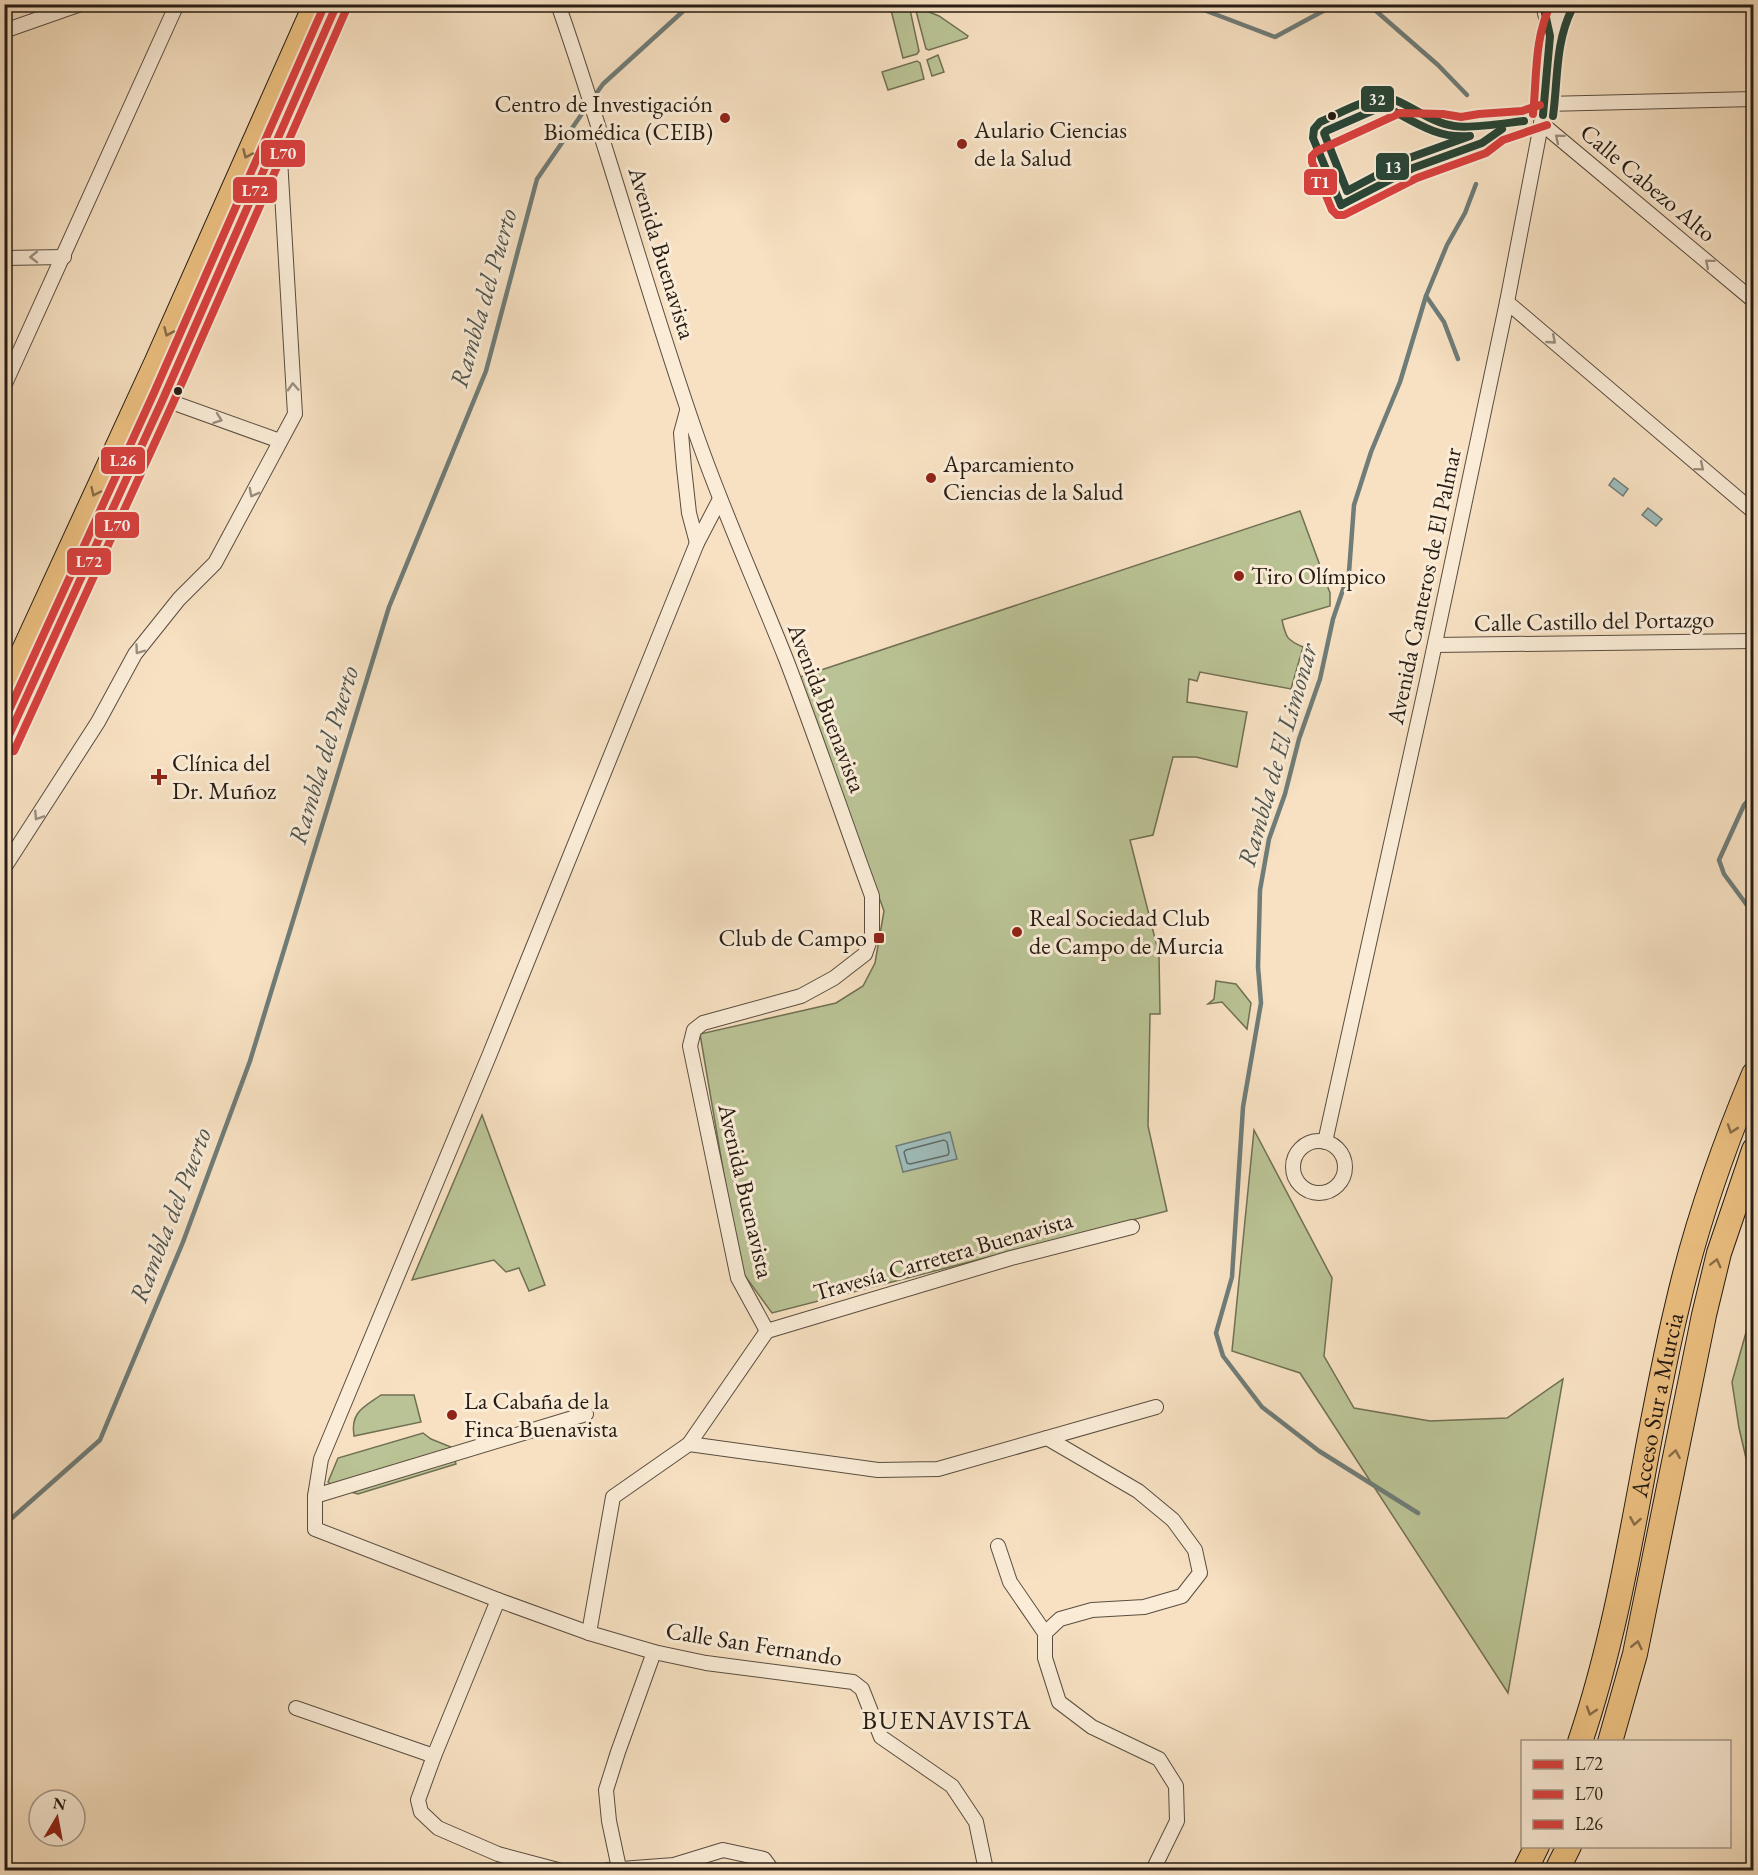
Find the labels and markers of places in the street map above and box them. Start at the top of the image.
place label: Centro de Investigación Biomédica (CEIB) [495,88,713,147]
unlabelled marker [1326,110,1338,122]
marker: Centro de Investigación Biomédica (CEIB) [718,111,732,125]
place label: Aulario Ciencias de la Salud [973,114,1127,173]
marker: Aulario Ciencias de la Salud [955,137,969,151]
unlabelled marker [172,385,184,397]
place label: Aparcamiento Ciencias de la Salud [942,448,1124,507]
marker: Aparcamiento Ciencias de la Salud [924,471,938,485]
place label: Tiro Olímpico [1251,560,1386,591]
marker: Tiro Olímpico [1232,569,1246,583]
place label: Clínica del Dr. Muñoz [172,747,276,806]
marker: Clínica del Dr. Muñoz [150,768,168,786]
place label: Real Sociedad Club de Campo de Murcia [1029,902,1224,961]
place label: Club de Campo [718,922,867,953]
marker: Real Sociedad Club de Campo de Murcia [1010,925,1024,939]
marker: Club de Campo [872,931,886,945]
place label: La Cabaña de la Finca Buenavista [464,1385,618,1444]
marker: La Cabaña de la Finca Buenavista [445,1408,459,1422]

